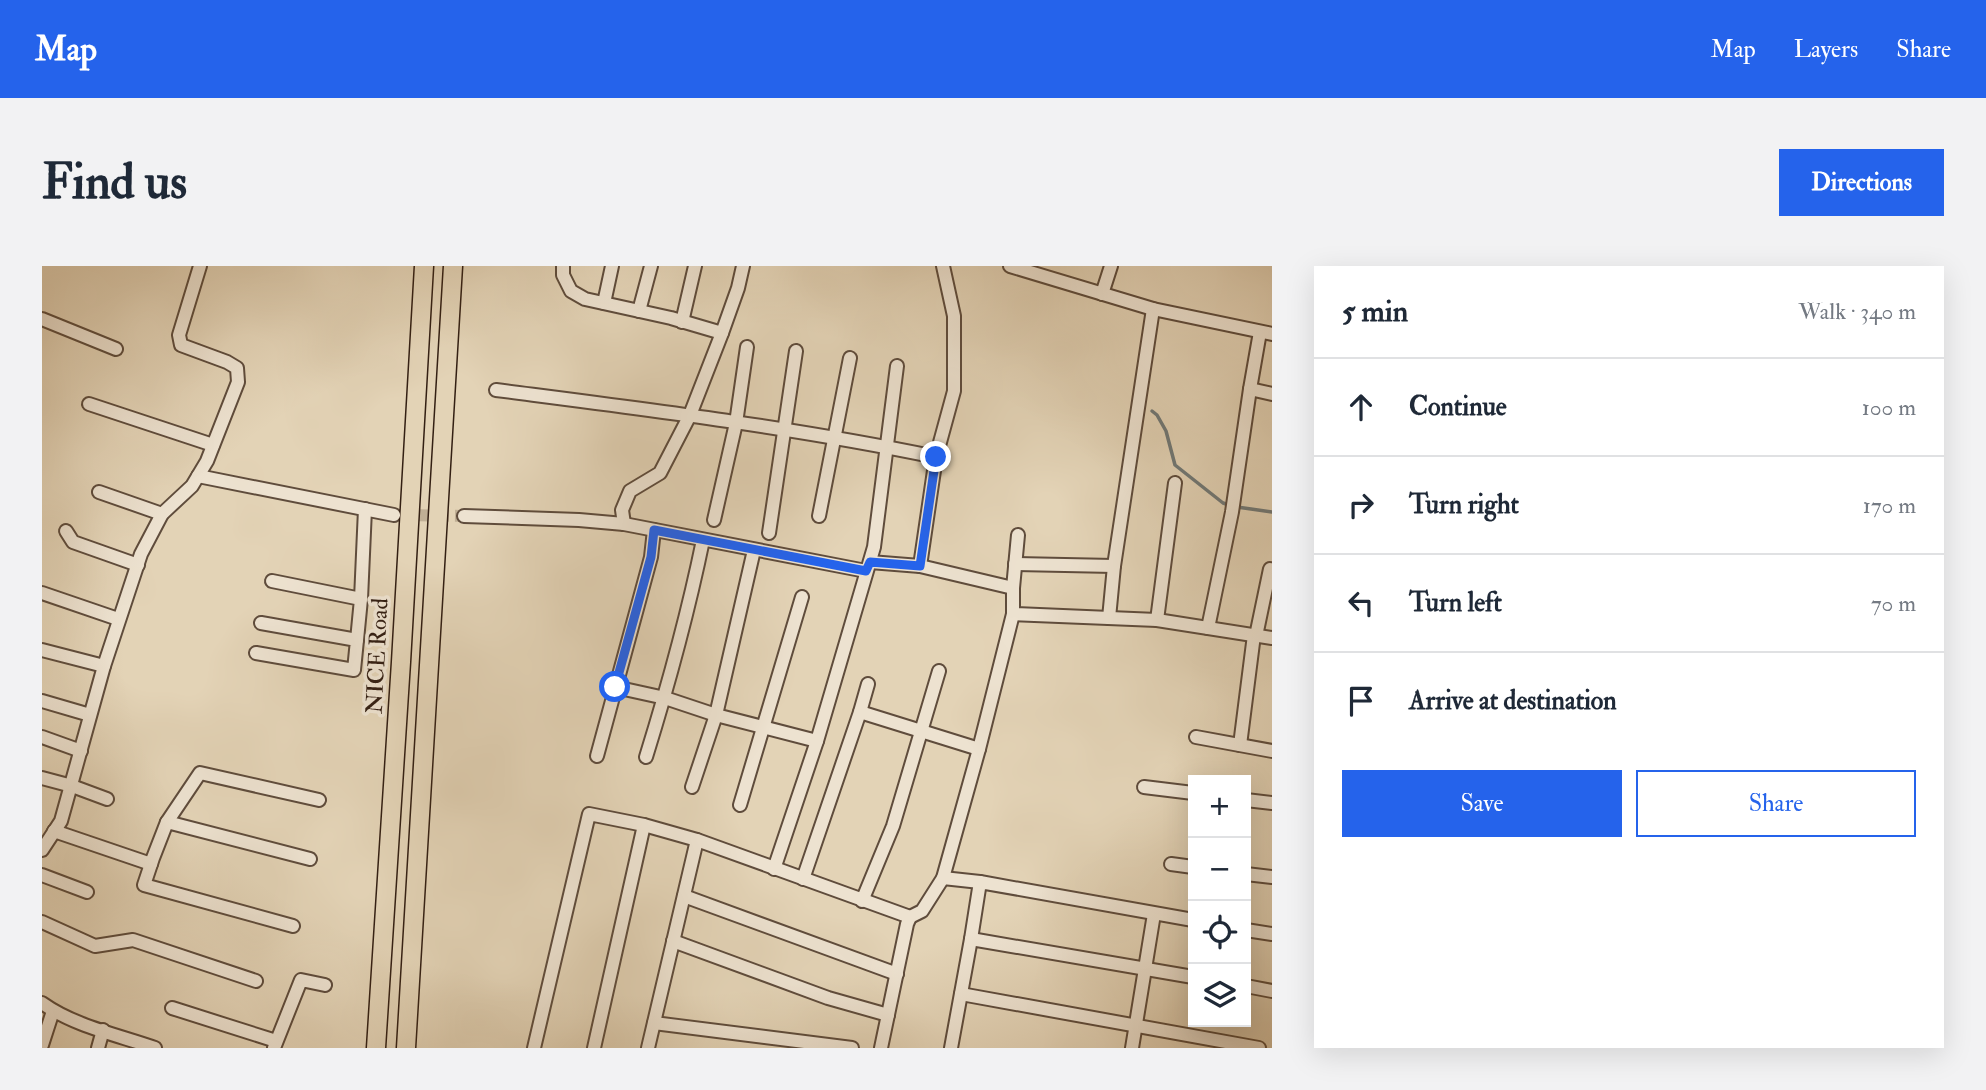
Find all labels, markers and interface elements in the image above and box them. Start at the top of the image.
text: Map [35,29,97,70]
text: Map [1711,34,1756,65]
text: Layers [1794,34,1858,65]
text: Share [1896,34,1951,65]
button: Directions [1779,149,1944,216]
text: Find us [42,152,187,213]
text: 5 min [1342,293,1408,330]
text: Walk · 340 m [1798,297,1916,326]
icon: ahead [1342,388,1380,426]
text: Continue [1409,391,1507,423]
text: 100 m [1862,393,1916,422]
route end [920,441,951,472]
icon: right [1342,486,1380,524]
text: Turn right [1409,489,1519,521]
text: 170 m [1863,491,1916,520]
icon: left [1342,584,1380,622]
text: Turn left [1409,587,1502,619]
text: 70 m [1871,589,1916,618]
street label: NICE Road [359,597,395,715]
route start [599,671,630,702]
icon: arrive [1342,682,1380,720]
text: Arrive at destination [1409,685,1617,717]
button: Save [1342,770,1622,837]
button: Share [1636,770,1916,837]
map controls [1188,775,1251,1027]
button: + [1188,775,1251,838]
button: − [1188,838,1251,901]
button: locate [1188,901,1251,964]
button: layers [1188,964,1251,1027]

